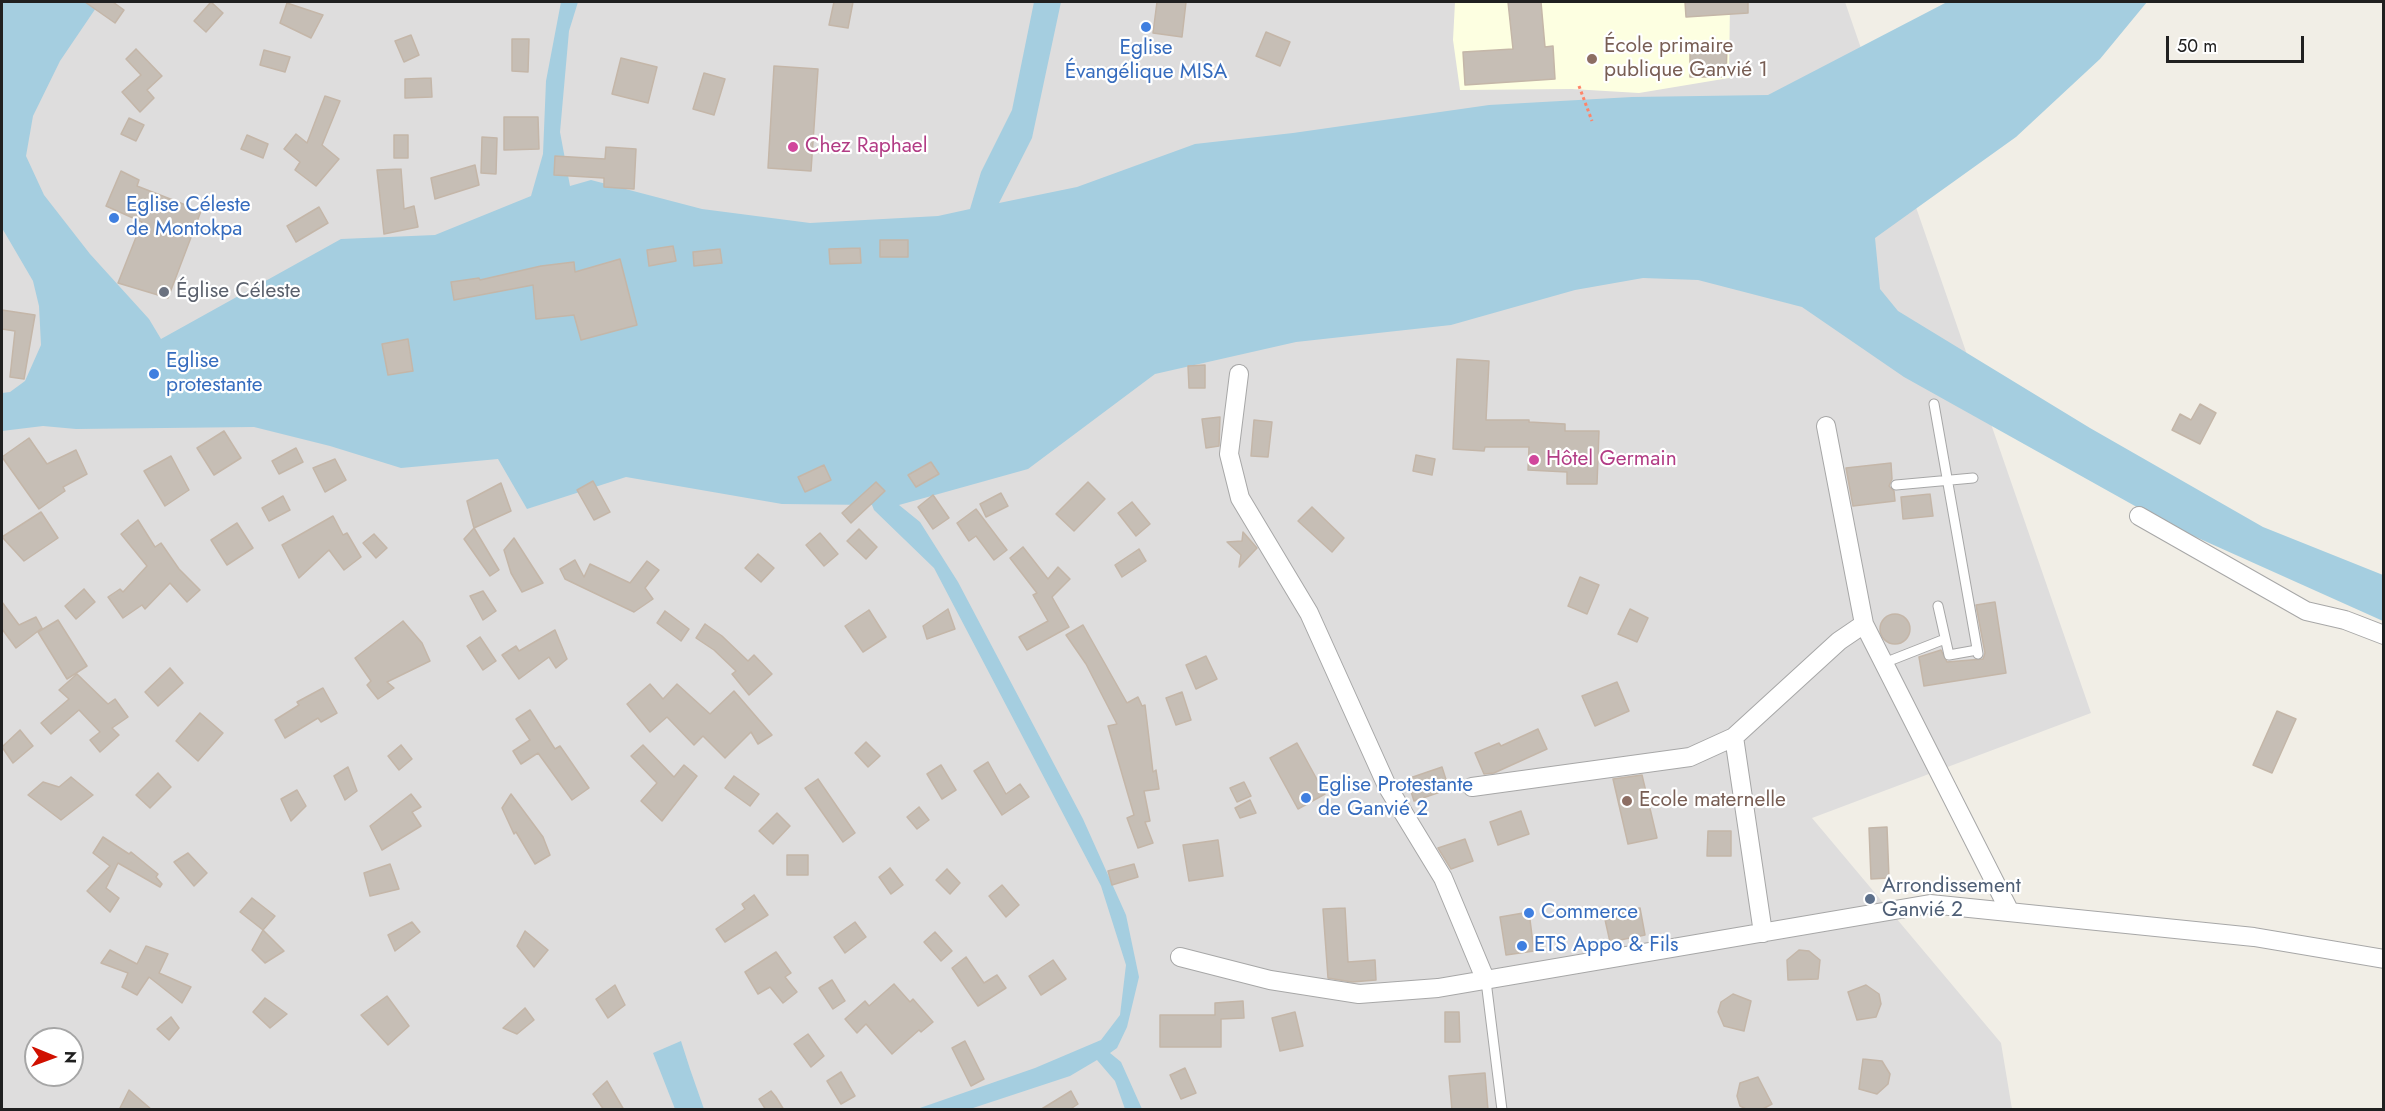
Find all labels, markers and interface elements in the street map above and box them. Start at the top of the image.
marker: Eglise Évangélique MISA [1139,20,1153,34]
scale bar [2169,24,2307,62]
text: 50 m [2177,33,2217,59]
place label: École primaire publique Ganvié 1 [1604,34,1768,84]
place label: Eglise Évangélique MISA [1065,36,1227,86]
marker: École primaire publique Ganvié 1 [1585,52,1599,66]
place label: Chez Raphael [805,134,927,160]
marker: Chez Raphael [786,140,800,154]
place label: Eglise Céleste de Montokpa [126,193,251,243]
marker: Eglise Céleste de Montokpa [107,211,121,225]
place label: Église Céleste [176,279,301,305]
marker: Église Céleste [157,285,171,299]
place label: Eglise protestante [166,349,263,399]
marker: Eglise protestante [147,367,161,381]
place label: Hôtel Germain [1546,447,1677,473]
marker: Hôtel Germain [1527,453,1541,467]
place label: Eglise Protestante de Ganvié 2 [1318,773,1473,823]
place label: Ecole maternelle [1639,788,1786,814]
marker: Eglise Protestante de Ganvié 2 [1299,791,1313,805]
marker: Ecole maternelle [1620,794,1634,808]
place label: Arrondissement Ganvié 2 [1882,874,2021,924]
marker: Arrondissement Ganvié 2 [1863,892,1877,906]
place label: Commerce [1541,900,1638,926]
marker: Commerce [1522,906,1536,920]
place label: ETS Appo & Fils [1534,933,1678,959]
marker: ETS Appo & Fils [1515,939,1529,953]
north arrow [24,1027,84,1087]
text: N [59,1051,82,1064]

